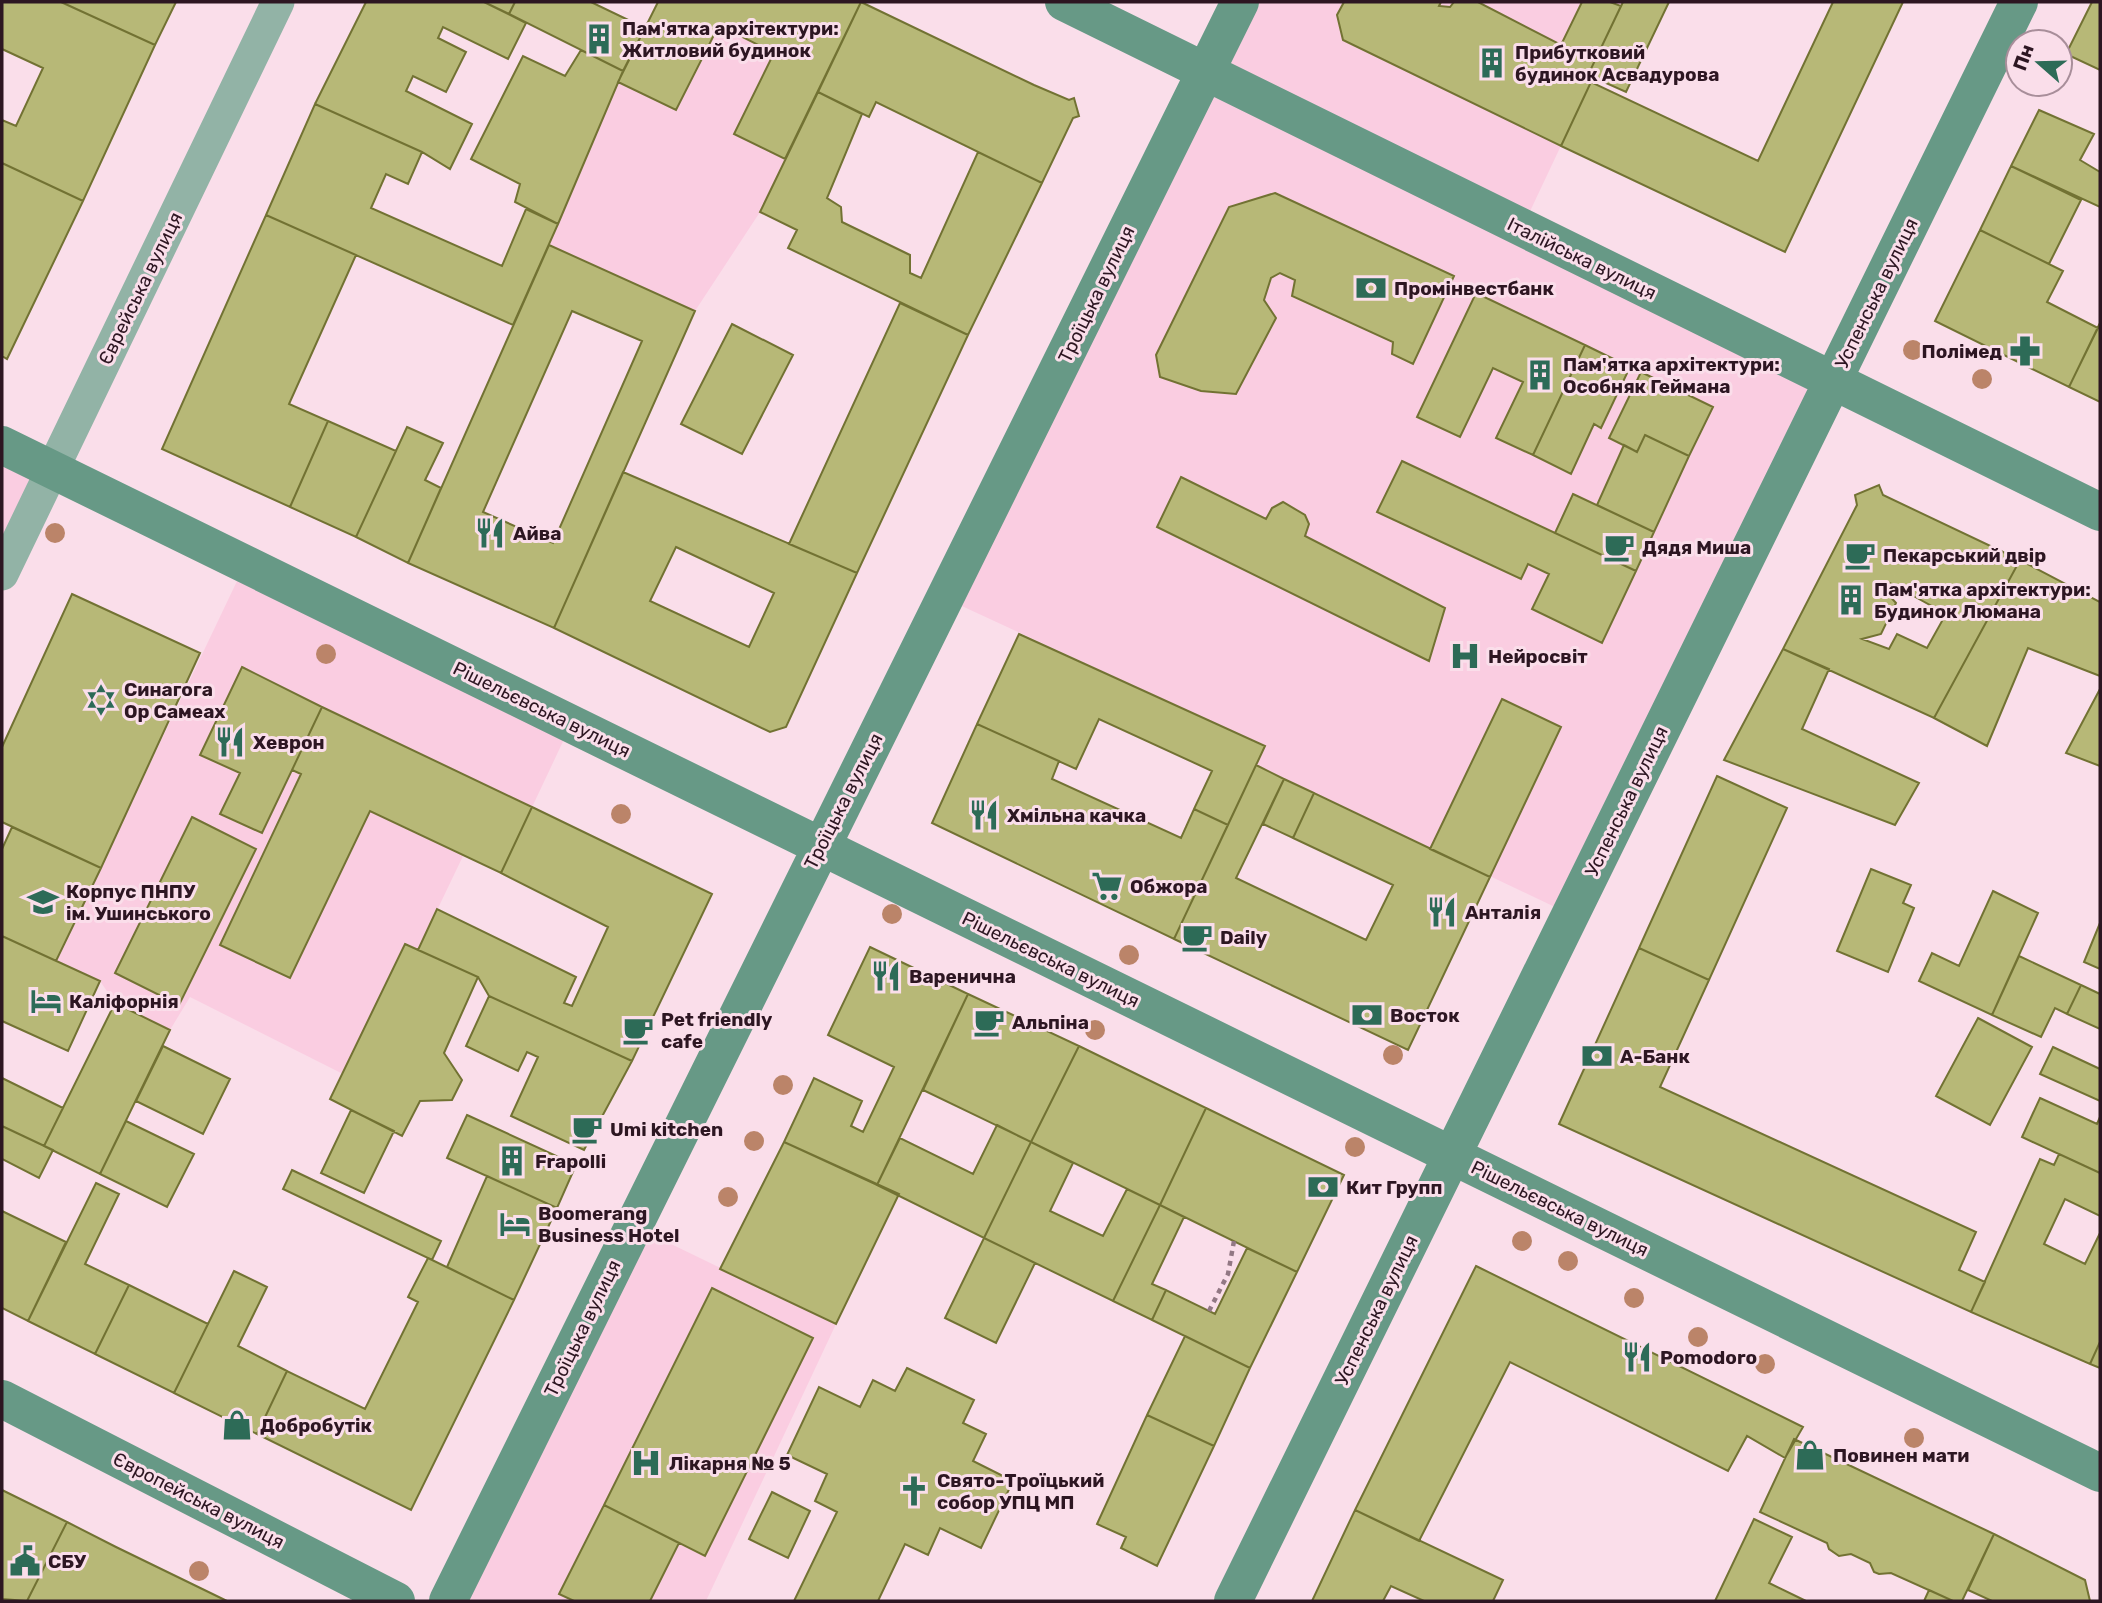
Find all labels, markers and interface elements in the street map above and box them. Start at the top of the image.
place label: Пам'ятка архітектури: Житловий будинок [622,17,839,62]
building icon: Пам'ятка архітектури: Житловий будинок [582,22,616,56]
north arrow [2004,28,2074,98]
place label: Прибутковий будинок Асвадурова [1515,41,1719,86]
text: Пн [2008,41,2039,74]
building icon: Прибутковий будинок Асвадурова [1475,46,1509,80]
street label: Єврейська вулиця [94,208,187,368]
street label: Італійська вулиця [1503,212,1660,305]
street label: Успенська вулиця [1830,214,1923,372]
street label: Троїцька вулиця [1053,222,1140,366]
bank icon: Промінвестбанк [1354,271,1388,305]
place label: Промінвестбанк [1394,277,1554,300]
pharmacy icon: Полімед [2008,334,2042,368]
place label: Полімед [1922,340,2003,363]
place label: Пам'ятка архітектури: Особняк Геймана [1563,353,1780,398]
building icon: Пам'ятка архітектури: Особняк Геймана [1523,358,1557,392]
restaurant icon: Айва [473,516,507,550]
place label: Айва [513,522,561,545]
cafe icon: Дядя Миша [1602,530,1636,564]
place label: Дядя Миша [1642,536,1751,559]
cafe icon: Пекарський двір [1843,538,1877,572]
place label: Пекарський двір [1883,544,2046,567]
place label: Пам'ятка архітектури: Будинок Люмана [1874,578,2091,623]
building icon: Пам'ятка архітектури: Будинок Люмана [1834,583,1868,617]
hospital icon: Нейросвіт [1448,639,1482,673]
place label: Нейросвіт [1488,645,1588,668]
street label: Рішельєвська вулиця [449,656,634,762]
place label: Синагога Ор Самеах [124,678,226,723]
synagogue icon: Синагога Ор Самеах [84,683,118,717]
street label: Успенська вулиця [1580,722,1673,880]
restaurant icon: Хеврон [213,725,247,759]
street label: Троїцька вулиця [799,729,888,873]
place label: Хеврон [253,731,325,754]
restaurant icon: Хмільна качка [967,798,1001,832]
place label: Хмільна качка [1007,804,1146,827]
supermarket icon: Обжора [1090,869,1124,903]
place label: Обжора [1130,875,1207,898]
place label: Корпус ПНПУ ім. Ушинського [66,880,211,925]
school or university icon: Корпус ПНПУ ім. Ушинського [26,885,60,919]
restaurant icon: Анталія [1425,895,1459,929]
place label: Анталія [1465,901,1541,924]
street label: Рішельєвська вулиця [958,906,1143,1012]
cafe icon: Daily [1180,920,1214,954]
place label: Daily [1220,926,1268,949]
restaurant icon: Варенична [869,959,903,993]
place label: Варенична [909,965,1016,988]
hotel icon: Каліфорнія [29,984,63,1018]
place label: Каліфорнія [69,990,179,1013]
bank icon: Восток [1350,998,1384,1032]
place label: Восток [1390,1004,1460,1027]
cafe icon: Альпіна [972,1005,1006,1039]
place label: Pet friendly cafe [661,1008,773,1053]
place label: Альпіна [1012,1011,1089,1034]
cafe icon: Pet friendly cafe [621,1013,655,1047]
bank icon: А-Банк [1580,1039,1614,1073]
place label: А-Банк [1620,1045,1690,1068]
cafe icon: Umi kitchen [570,1112,604,1146]
place label: Umi kitchen [610,1118,723,1141]
building icon: Frapolli [495,1144,529,1178]
place label: Frapolli [535,1150,606,1173]
street label: Рішельєвська вулиця [1467,1155,1652,1261]
bank icon: Кит Групп [1306,1170,1340,1204]
place label: Кит Групп [1346,1176,1442,1199]
place label: Boomerang Business Hotel [538,1202,679,1247]
hotel icon: Boomerang Business Hotel [498,1207,532,1241]
street label: Успенська вулиця [1330,1231,1423,1389]
street label: Троїцька вулиця [539,1256,626,1400]
restaurant icon: Pomodoro [1620,1340,1654,1374]
place label: Pomodoro [1660,1346,1757,1369]
shop icon: Добробутік [220,1408,254,1442]
place label: Добробутік [260,1414,373,1437]
shop icon: Повинен мати [1793,1438,1827,1472]
place label: Повинен мати [1833,1444,1969,1467]
hospital icon: Лікарня № 5 [629,1446,663,1480]
street label: Європейська вулиця [109,1447,288,1554]
place label: Лікарня № 5 [669,1452,791,1475]
place label: Свято-Троїцький собор УПЦ МП [937,1469,1104,1514]
church icon: Свято-Троїцький собор УПЦ МП [897,1474,931,1508]
public building icon: СБУ [8,1544,42,1578]
place label: СБУ [48,1550,87,1573]

